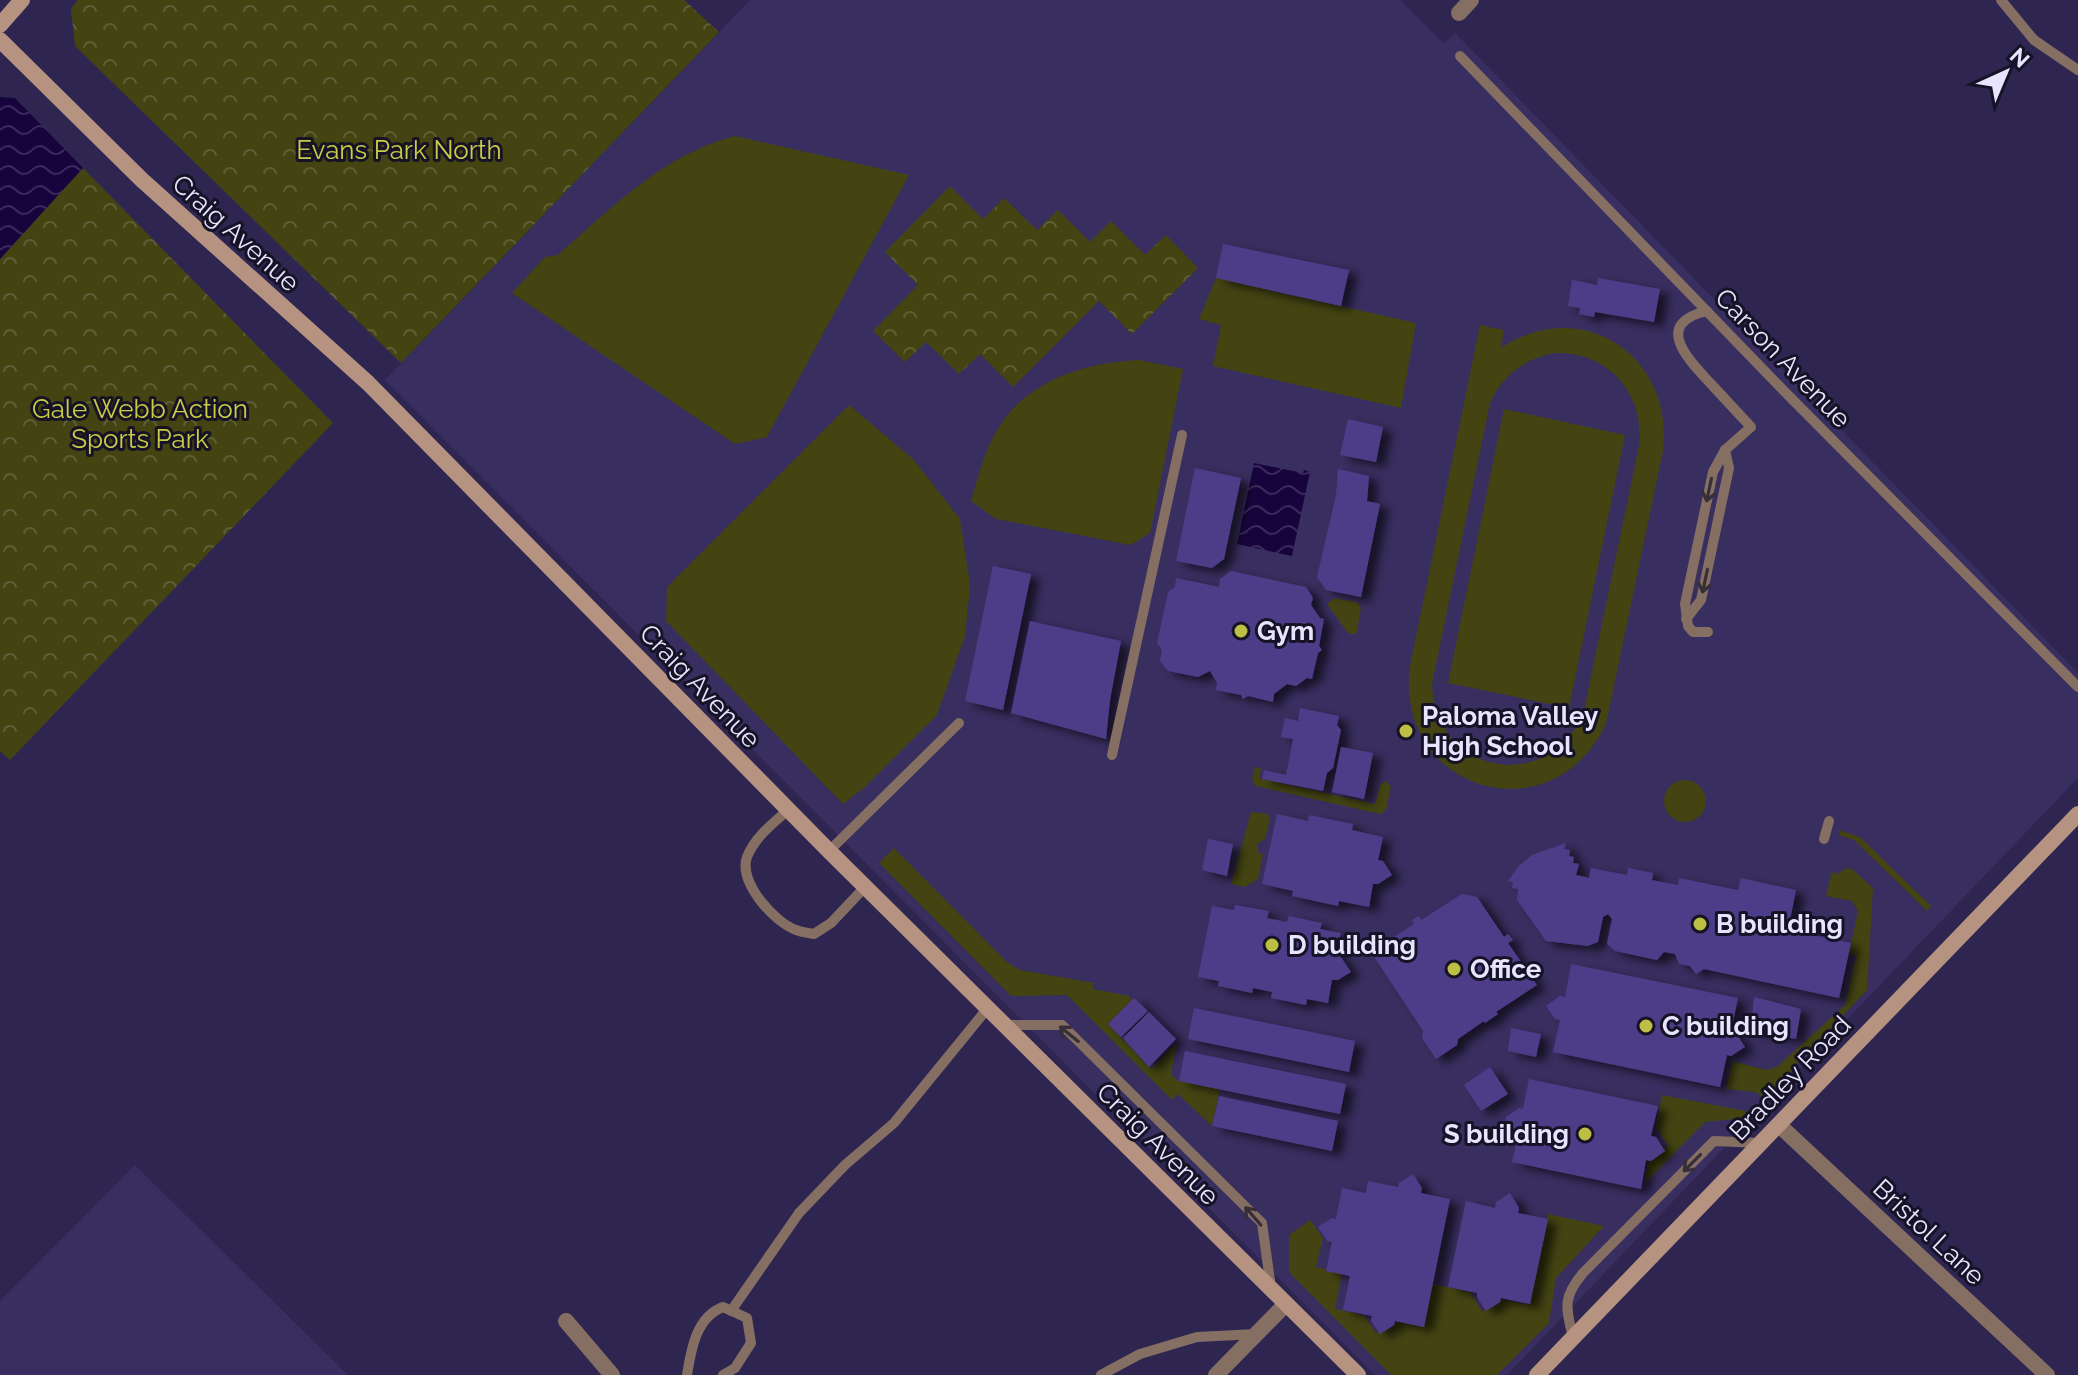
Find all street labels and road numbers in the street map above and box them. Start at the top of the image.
street label: Craig Avenue [167,168,305,298]
street label: Carson Avenue [1709,282,1857,434]
street label: Craig Avenue [634,618,766,754]
street label: Bradley Road [1723,1010,1857,1146]
street label: Craig Avenue [1091,1077,1225,1211]
street label: Bristol Lane [1867,1173,1991,1291]

